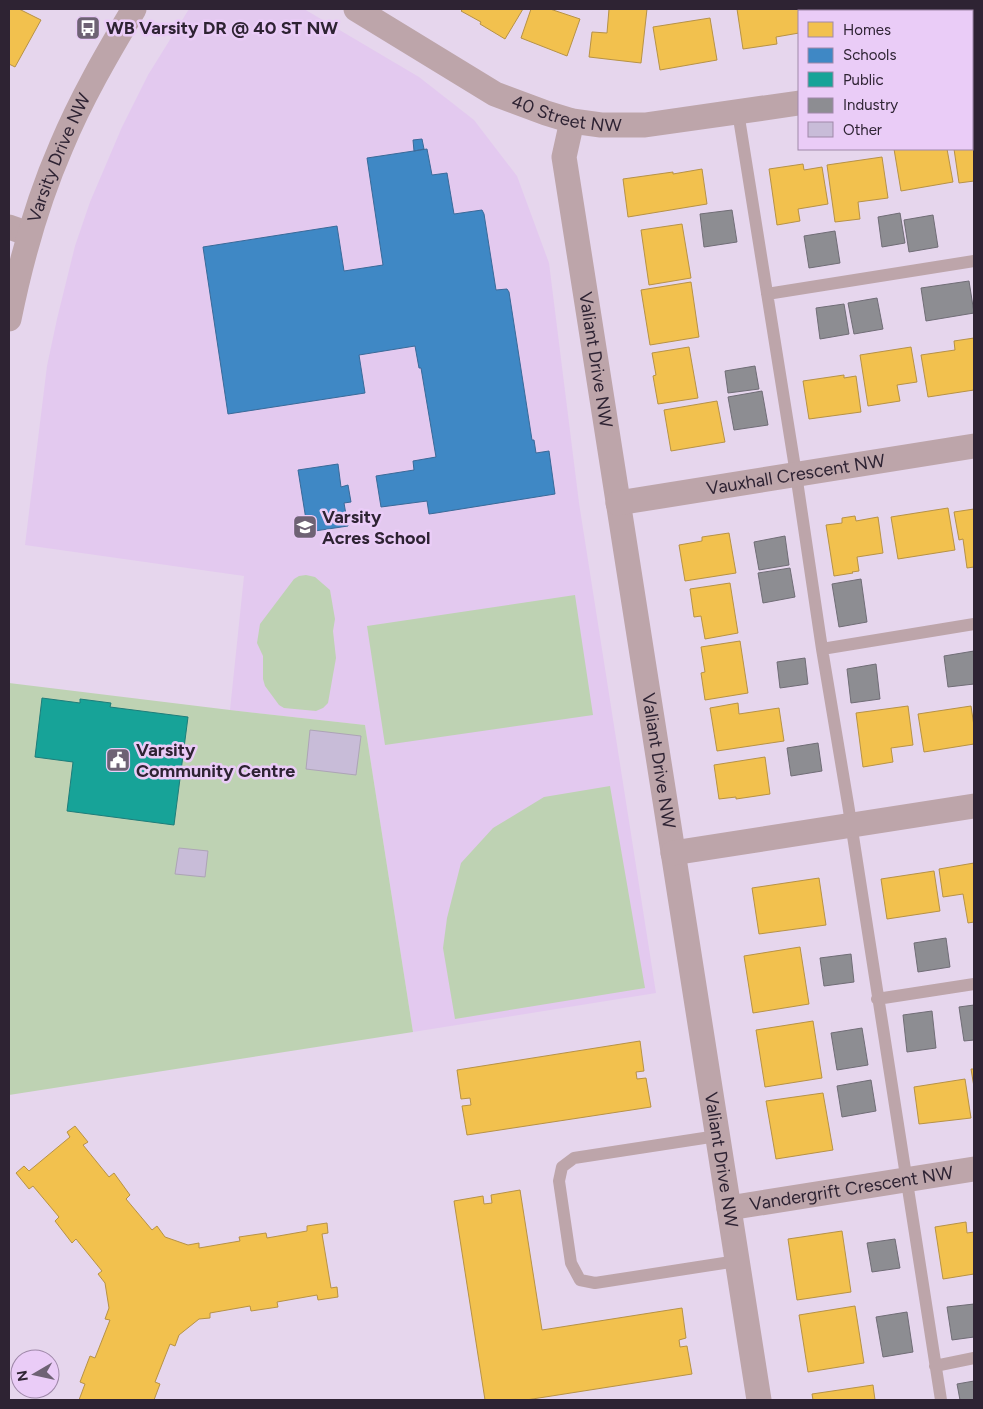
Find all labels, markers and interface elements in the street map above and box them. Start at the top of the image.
legend [798,10,973,150]
bus stop icon: WB Varsity DR @ 40 ST NW [75,15,101,41]
place label: WB Varsity DR @ 40 ST NW [106,17,338,39]
text: Homes [843,21,891,39]
text: Schools [843,46,896,64]
text: Public [843,71,884,89]
street label: Varsity Drive NW [23,89,96,225]
street label: 40 Street NW [508,90,623,136]
text: Industry [843,96,898,114]
text: Other [843,121,882,139]
street label: Valiant Drive NW [574,290,617,430]
street label: Vauxhall Crescent NW [705,449,887,500]
place label: Varsity Acres School [322,506,430,549]
school or university icon: Varsity Acres School [292,514,318,540]
street label: Valiant Drive NW [637,691,680,831]
place label: Varsity Community Centre [136,739,295,782]
public building icon: Varsity Community Centre [105,747,131,773]
street label: Valiant Drive NW [700,1091,743,1230]
street label: Vandergrift Crescent NW [748,1161,955,1216]
north arrow [10,1349,60,1399]
text: N [13,1369,32,1383]

